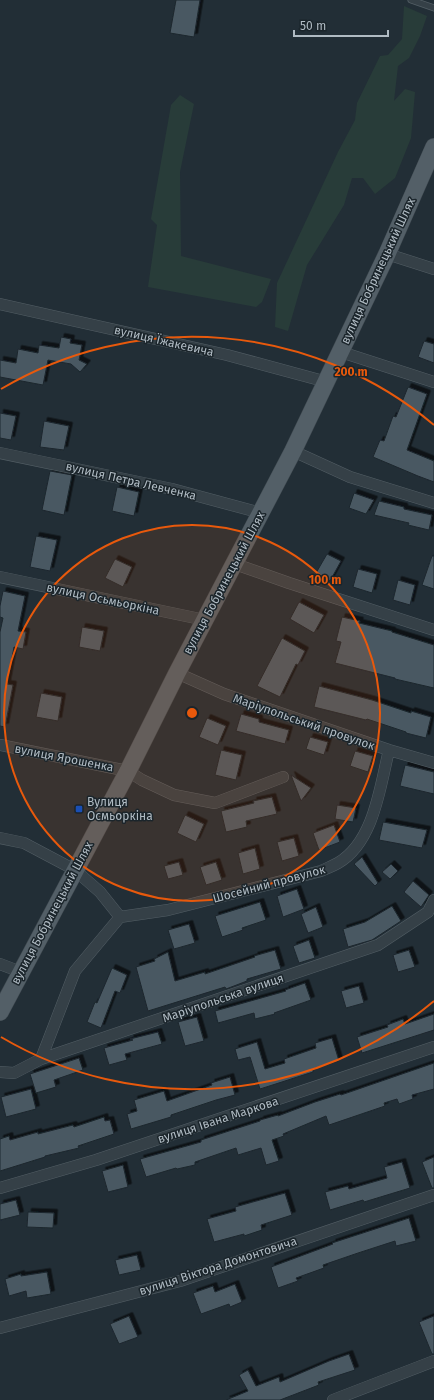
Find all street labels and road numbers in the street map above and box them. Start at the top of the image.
street label: вулиця Бобринецький Шлях [338,196,418,346]
street label: вулиця Їжакевича [113,322,215,359]
street label: вулиця Петра Левченка [64,459,198,503]
street label: вулиця Бобринецький Шлях [180,509,268,657]
street label: вулиця Осьмьоркіна [45,580,161,618]
street label: Маріупольський провулок [231,691,377,753]
street label: вулиця Ярошенка [13,742,115,774]
street label: вулиця Бобринецький Шлях [8,839,96,987]
street label: Шосейний провулок [211,862,327,906]
street label: Маріупольська вулиця [161,971,285,1025]
street label: вулиця Івана Маркова [156,1094,280,1146]
street label: вулиця Віктора Домонтовича [137,1234,299,1298]

